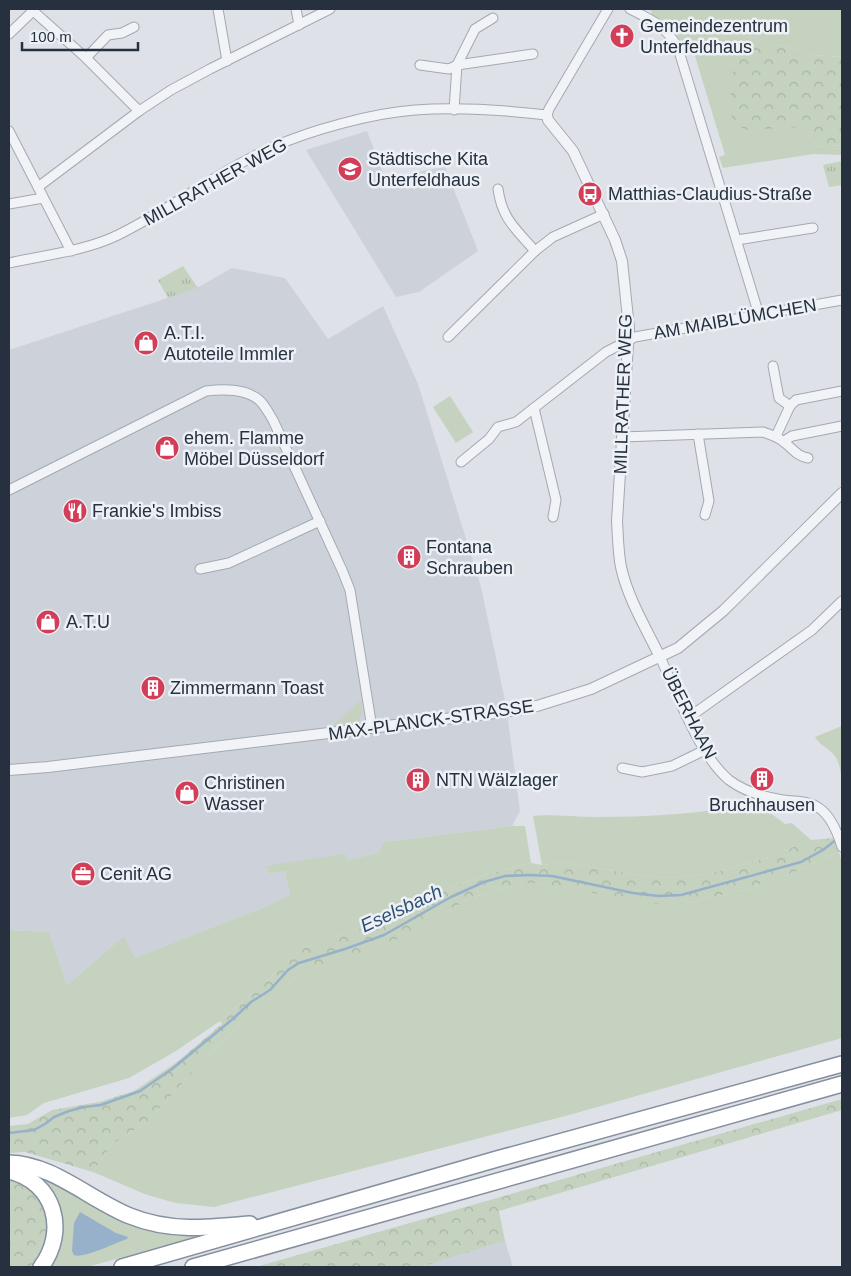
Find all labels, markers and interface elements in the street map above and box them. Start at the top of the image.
place label: Gemeindezentrum Unterfeldhaus [640,16,788,57]
scale bar [22,20,139,52]
church icon: Gemeindezentrum Unterfeldhaus [609,23,635,49]
text: 100 m [30,28,72,45]
street label: MILLRATHER WEG [140,134,290,230]
place label: Städtische Kita Unterfeldhaus [368,149,489,190]
school or university icon: Städtische Kita Unterfeldhaus [337,156,363,182]
bus stop icon: Matthias-Claudius-Straße [577,181,603,207]
place label: Matthias-Claudius-Straße [608,184,812,204]
street label: AM MAIBLÜMCHEN [652,295,818,343]
street label: MILLRATHER WEG [610,313,636,475]
place label: A.T.I. Autoteile Immler [164,323,294,364]
shop icon: A.T.I. Autoteile Immler [133,330,159,356]
place label: ehem. Flamme Möbel Düsseldorf [184,428,325,469]
shop icon: ehem. Flamme Möbel Düsseldorf [154,435,180,461]
restaurant icon: Frankie's Imbiss [62,498,88,524]
place label: Frankie's Imbiss [92,501,221,521]
place label: Fontana Schrauben [426,537,513,578]
building icon: Fontana Schrauben [396,544,422,570]
shop icon: A.T.U [35,609,61,635]
place label: A.T.U [66,612,110,632]
street label: ÜBERHAAN [657,664,721,762]
building icon: Zimmermann Toast [140,675,166,701]
place label: Zimmermann Toast [170,678,324,698]
street label: MAX-PLANCK-STRASSE [327,696,535,744]
building icon: Bruchhausen [749,766,775,792]
building icon: NTN Wälzlager [405,767,431,793]
place label: NTN Wälzlager [436,770,558,790]
place label: Christinen Wasser [204,773,285,814]
shop icon: Christinen Wasser [174,780,200,806]
place label: Bruchhausen [709,795,815,815]
office icon: Cenit AG [70,861,96,887]
place label: Cenit AG [100,864,172,884]
water label: Eselsbach [357,880,445,936]

